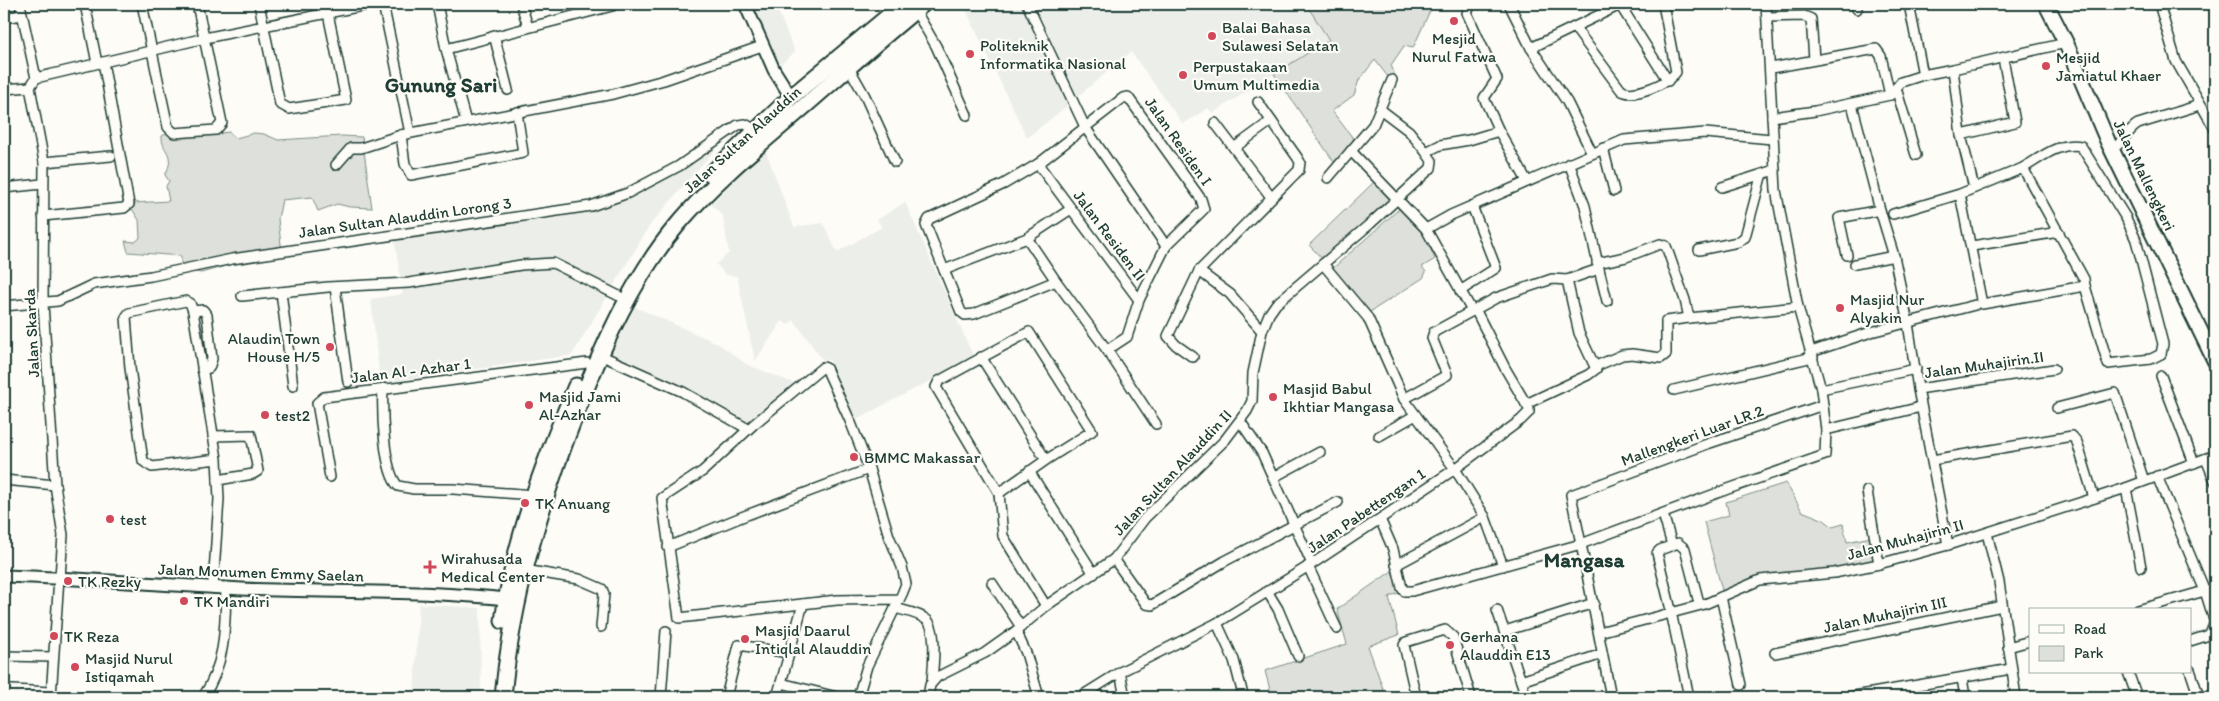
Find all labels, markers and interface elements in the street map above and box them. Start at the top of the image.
marker: Mesjid Nurul Fatwa [1448,15,1460,27]
place label: Balai Bahasa Sulawesi Selatan [1222,18,1339,55]
place label: Mesjid Nurul Fatwa [1412,29,1497,66]
marker: Balai Bahasa Sulawesi Selatan [1206,30,1218,42]
place label: Politeknik Informatika Nasional [980,36,1127,73]
marker: Politeknik Informatika Nasional [964,48,976,60]
place label: Mesjid Jamiatul Khaer [2056,48,2161,85]
place label: Perpustakaan Umum Multimedia [1193,57,1321,94]
marker: Mesjid Jamiatul Khaer [2040,60,2052,72]
marker: Perpustakaan Umum Multimedia [1177,69,1189,81]
district label: Gunung Sari [385,72,497,98]
street label: Jalan Sultan Alauddin [680,82,805,197]
street label: Jalan Residen I [1141,93,1216,189]
street label: Jalan Mallengkeri [2110,117,2180,234]
street label: Jalan Residen II [1070,186,1150,284]
street label: Jalan Sultan Alauddin Lorong 3 [297,193,513,242]
street label: Jalan Skarda [20,287,43,378]
place label: Masjid Nur Alyakin [1850,290,1925,327]
marker: Masjid Nur Alyakin [1834,302,1846,314]
place label: Alaudin Town House H/5 [228,329,320,366]
marker: Alaudin Town House H/5 [324,341,336,353]
street label: Jalan Muhajirin.II [1923,347,2045,382]
street label: Jalan Al - Azhar 1 [350,354,472,387]
place label: Masjid Babul Ikhtiar Mangasa [1283,379,1394,416]
place label: Masjid Jami Al-Azhar [539,387,621,424]
marker: Masjid Babul Ikhtiar Mangasa [1267,391,1279,403]
marker: Masjid Jami Al-Azhar [523,399,535,411]
street label: Mallengkeri Luar LR.2 [1618,401,1767,470]
place label: test2 [275,406,311,425]
street label: Jalan Sultan Alauddin II [1109,406,1236,539]
marker: test2 [259,409,271,421]
place label: BMMC Makassar [864,448,981,467]
marker: BMMC Makassar [848,451,860,463]
street label: Jalan Pabettengan 1 [1304,464,1429,557]
place label: TK Anuang [535,494,611,513]
marker: TK Anuang [519,497,531,509]
place label: test [120,510,147,529]
marker: test [104,513,116,525]
street label: Jalan Muhajirin II [1845,515,1966,564]
district label: Mangasa [1544,547,1625,573]
place label: Wirahusada Medical Center [441,549,545,586]
street label: Jalan Monumen Emmy Saelan [158,559,364,586]
marker: Wirahusada Medical Center [423,560,437,574]
place label: TK Rezky [78,572,142,591]
marker: TK Rezky [62,575,74,587]
place label: TK Mandiri [194,592,270,611]
street label: Jalan Muhajirin III [1822,592,1949,637]
marker: TK Mandiri [178,595,190,607]
legend [2029,608,2192,674]
text: Road [2074,620,2107,638]
place label: Masjid Daarul Intiqlal Alauddin [755,621,871,658]
place label: TK Reza [64,627,119,646]
place label: Gerhana Alauddin E13 [1460,627,1551,664]
marker: TK Reza [48,630,60,642]
marker: Masjid Daarul Intiqlal Alauddin [739,633,751,645]
marker: Gerhana Alauddin E13 [1444,639,1456,651]
text: Park [2074,644,2104,662]
place label: Masjid Nurul Istiqamah [85,649,173,686]
marker: Masjid Nurul Istiqamah [69,661,81,673]

